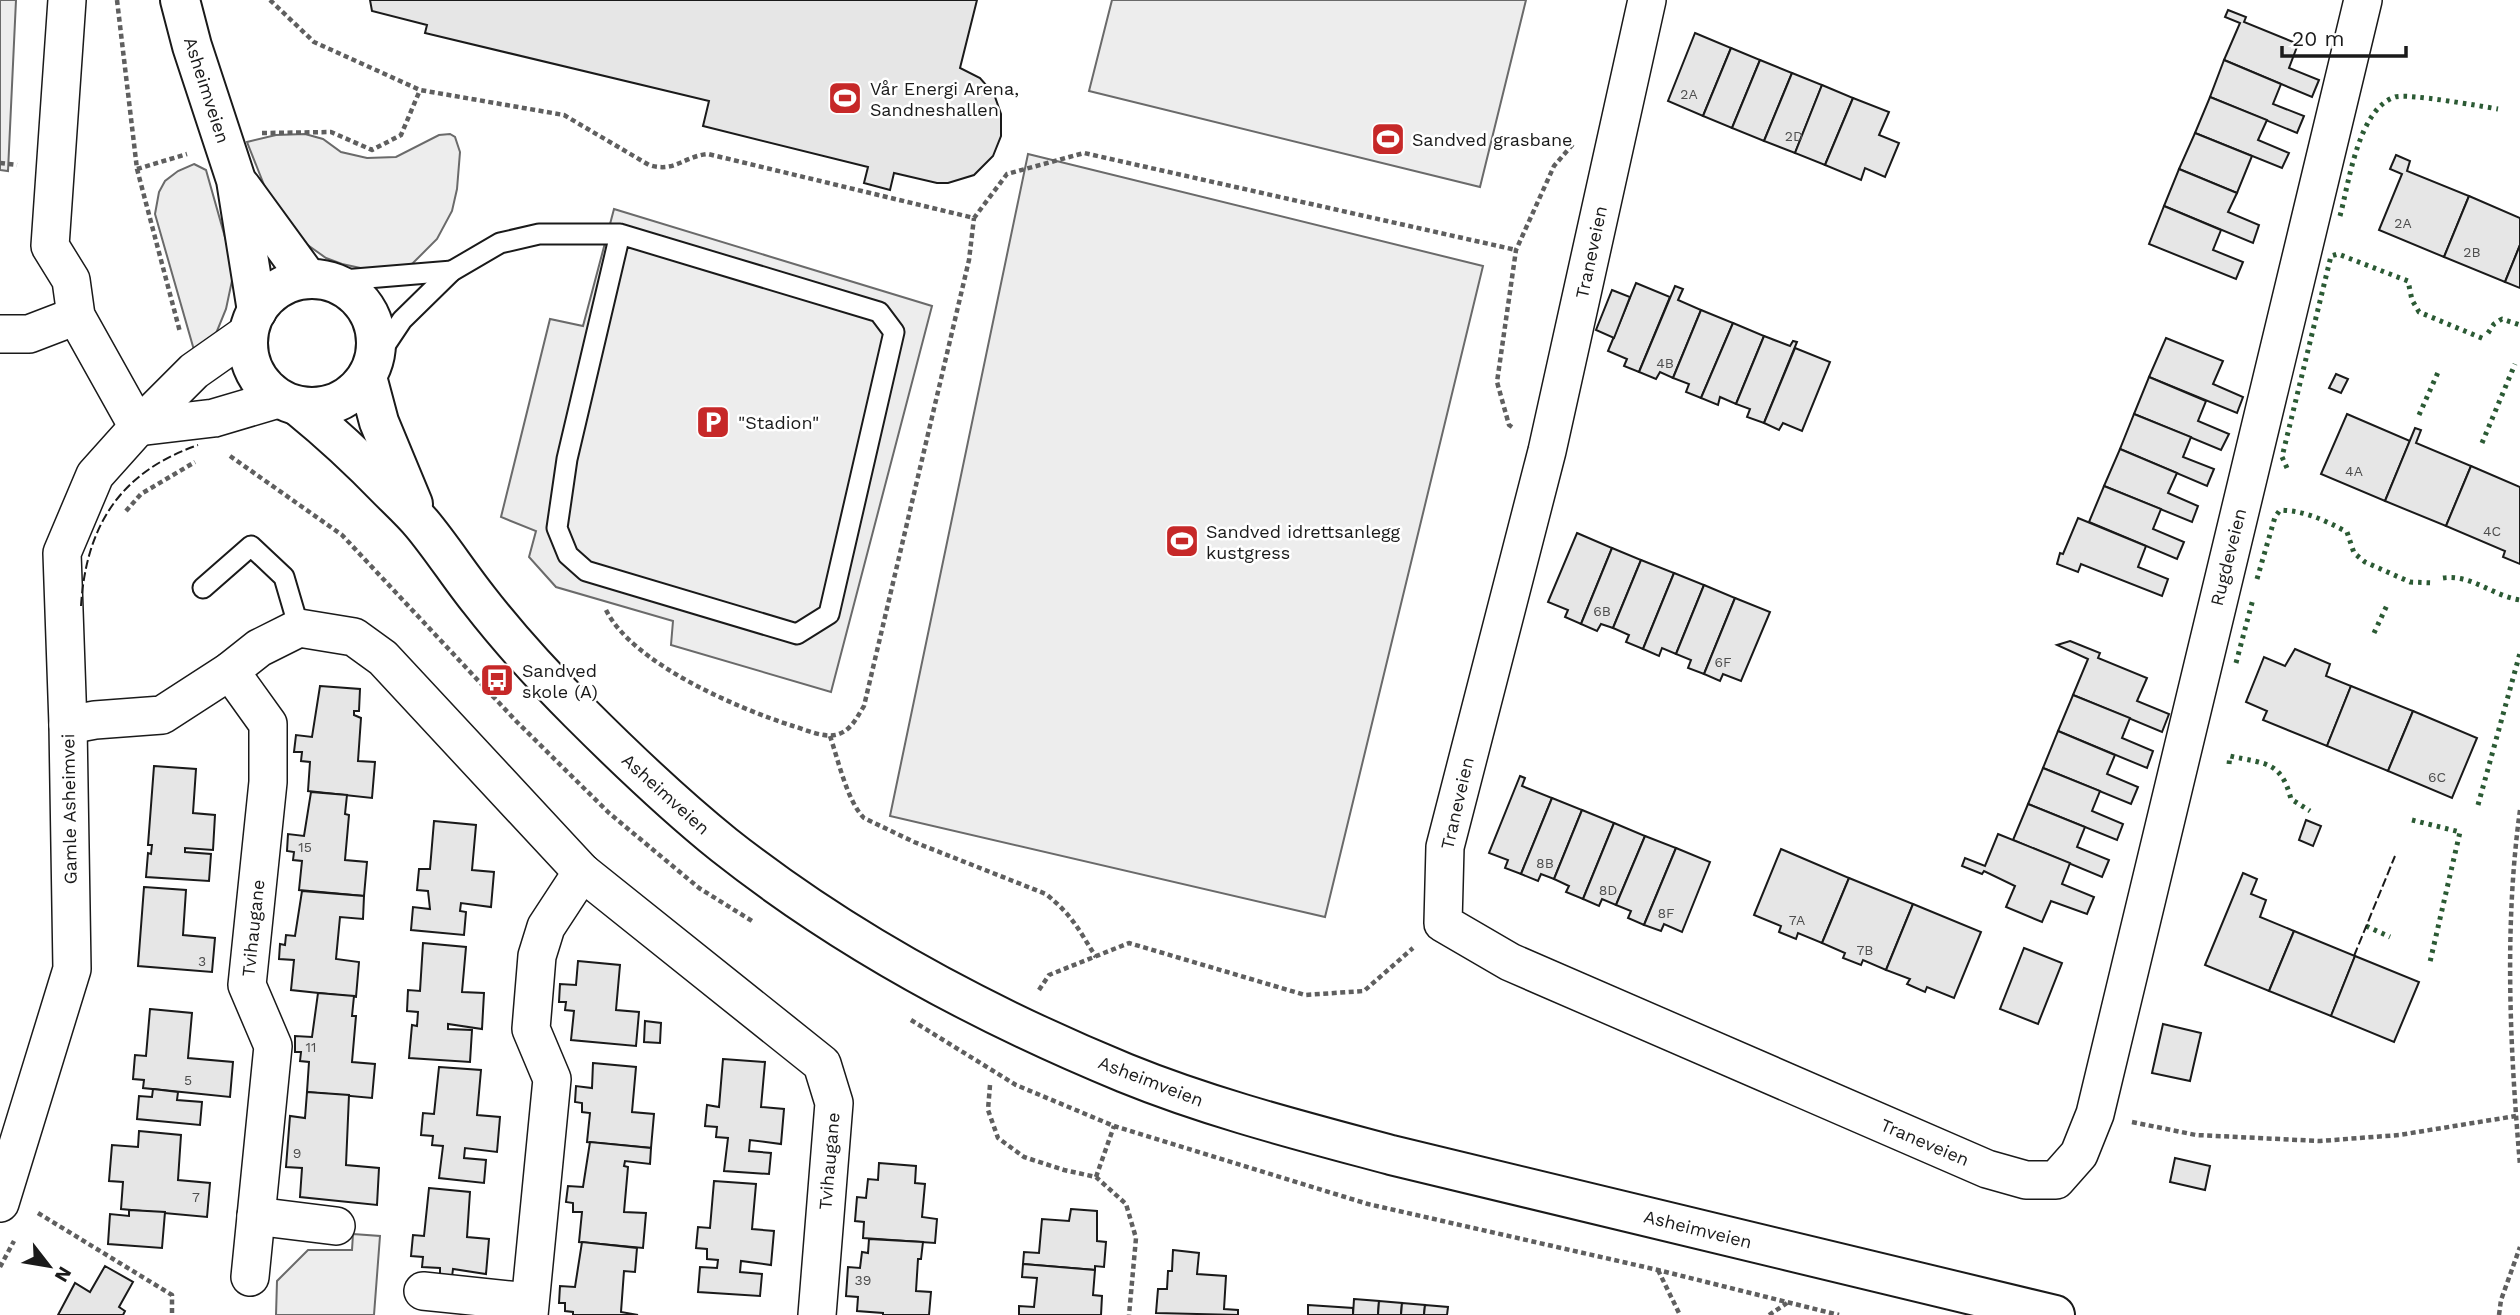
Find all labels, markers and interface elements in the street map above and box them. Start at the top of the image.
scale bar [2282,14,2406,58]
text: 20 m [2292,26,2344,51]
street label: Asheimveien [180,34,234,146]
place label: Vår Energi Arena, Sandneshallen [870,78,1019,120]
sports icon: Vår Energi Arena, Sandneshallen [826,79,864,117]
house number: 2A [1680,86,1698,102]
sports icon: Sandved grasbane [1369,120,1407,158]
house number: 2D [1785,128,1803,144]
place label: Sandved grasbane [1412,129,1573,150]
street label: Traneveien [1571,204,1611,300]
house number: 2A [2394,215,2412,231]
house number: 2B [2463,244,2481,260]
house number: 4B [1656,355,1674,371]
parking icon: "Stadion" [694,403,732,441]
place label: "Stadion" [738,412,819,433]
house number: 4A [2345,463,2363,479]
street label: Rugdeveien [2206,506,2250,608]
place label: Sandved idrettsanlegg kustgress [1206,521,1401,563]
sports icon: Sandved idrettsanlegg kustgress [1163,522,1201,560]
house number: 4C [2483,523,2501,539]
house number: 6B [1593,603,1611,619]
house number: 6F [1714,654,1732,670]
place label: Sandved skole (A) [522,660,598,702]
bus stop icon: Sandved skole (A) [478,661,516,699]
street label: Gamle Asheimvei [57,733,81,885]
street label: Asheimveien [618,749,714,839]
street label: Traneveien [1436,755,1478,851]
house number: 6C [2428,769,2446,785]
house number: 15 [298,839,312,855]
house number: 8B [1536,855,1554,871]
street label: Tvihaugane [237,878,269,978]
house number: 8D [1599,882,1617,898]
house number: 8F [1657,905,1675,921]
house number: 7A [1789,912,1805,928]
house number: 7B [1857,942,1874,958]
house number: 3 [198,953,206,969]
house number: 11 [306,1039,316,1055]
street label: Asheimveien [1096,1051,1206,1111]
house number: 5 [184,1072,192,1088]
street label: Tvihaugane [814,1111,844,1211]
street label: Traneveien [1878,1114,1972,1170]
house number: 9 [293,1145,301,1161]
house number: 7 [192,1189,200,1205]
street label: Asheimveien [1642,1205,1754,1253]
north arrow [14,1231,84,1301]
text: N [50,1263,77,1286]
house number: 39 [855,1272,871,1288]

